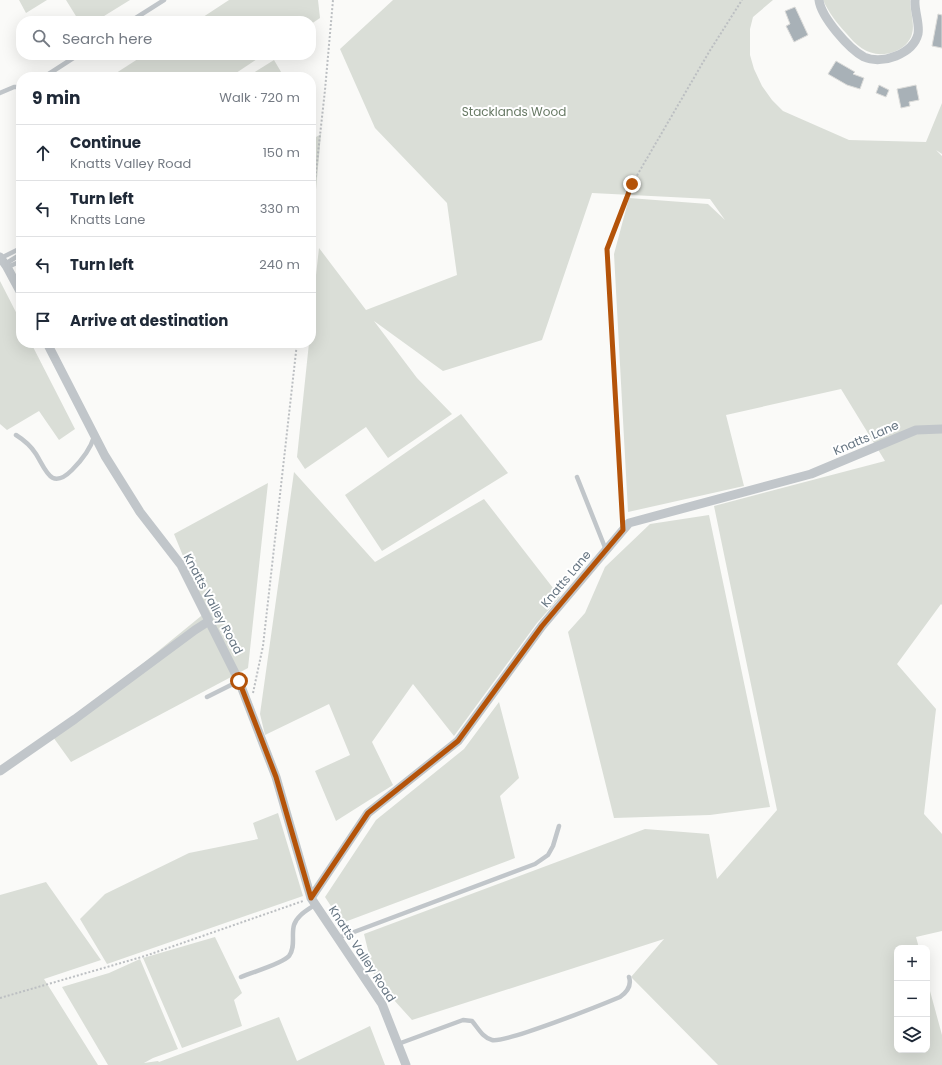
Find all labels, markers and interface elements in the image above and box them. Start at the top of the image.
search box [16,16,316,60]
icon: search [30,27,52,49]
text: Search here [62,28,152,49]
text: 9 min [32,86,81,110]
text: Walk · 720 m [219,88,300,107]
park label: Stacklands Wood [462,103,566,120]
text: Continue [70,132,141,153]
icon: ahead [32,142,54,164]
text: 150 m [263,143,300,162]
text: Knatts Valley Road [70,154,191,173]
route end [623,175,641,193]
text: Turn left [70,188,134,209]
icon: left [32,198,54,220]
text: 330 m [260,199,300,218]
text: Knatts Lane [70,210,145,229]
icon: left [32,254,54,276]
text: Turn left [70,254,134,275]
text: 240 m [259,255,300,274]
icon: arrive [32,310,54,332]
text: Arrive at destination [70,310,228,331]
street label: Knatts Lane [830,416,901,459]
street label: Knatts Lane [537,547,595,611]
street label: Knatts Valley Road [180,550,247,657]
route start [230,672,248,690]
street label: Knatts Valley Road [325,902,400,1005]
map controls [894,945,930,1053]
button: + [894,945,930,981]
button: − [894,981,930,1017]
button: layers [894,1017,930,1053]

